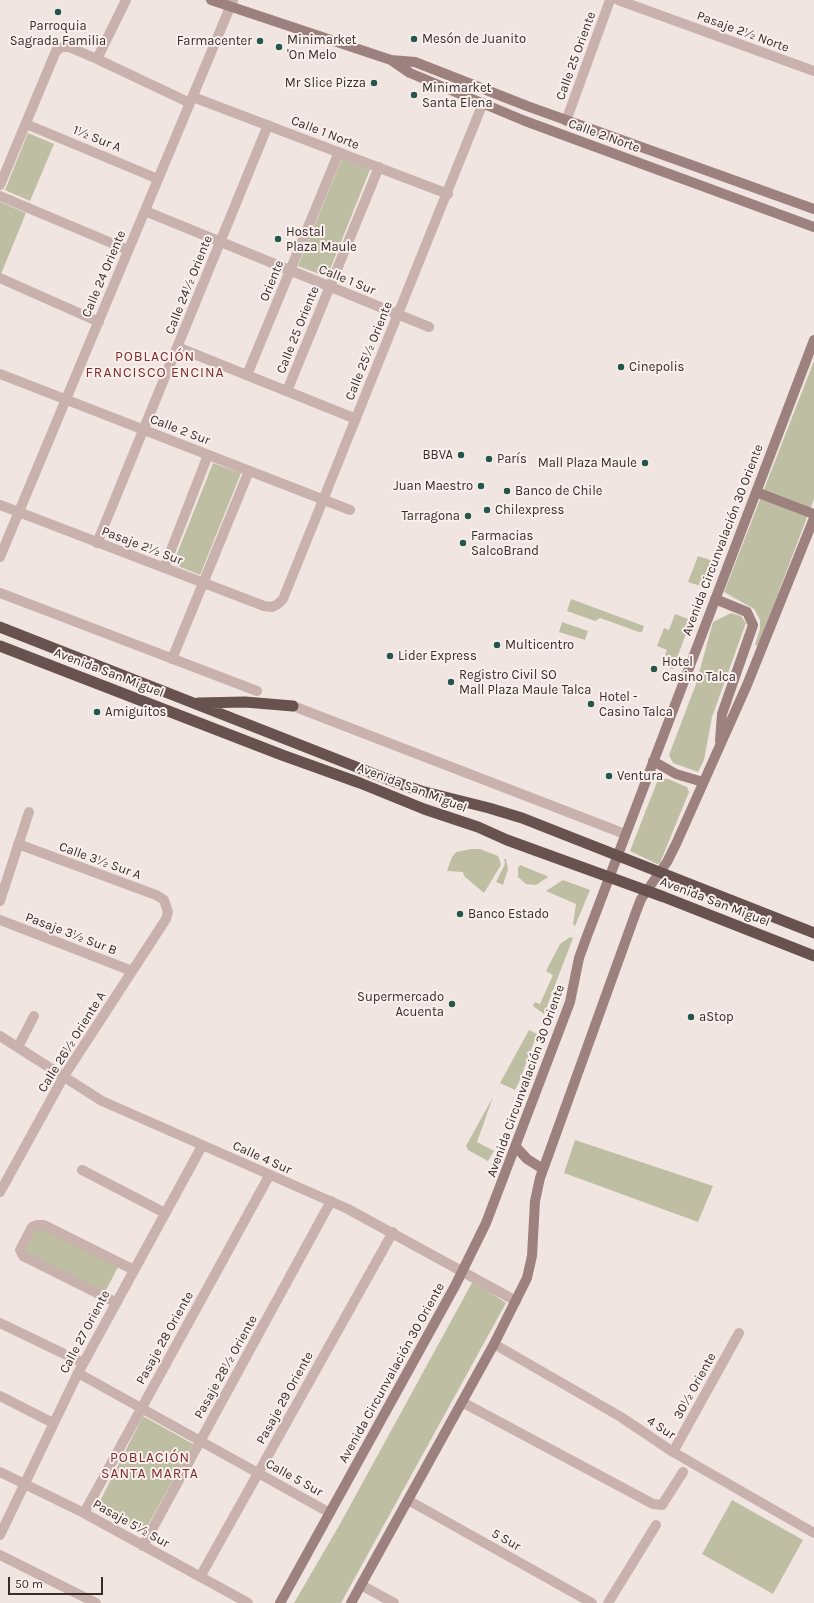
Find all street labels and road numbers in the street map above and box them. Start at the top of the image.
street label: Pasaje 2½ Norte [695,8,791,56]
street label: Calle 25 Oriente [553,10,599,102]
street label: Calle 1 Norte [289,113,361,153]
street label: Calle 2 Norte [566,116,642,156]
street label: 1½ Sur A [71,122,123,156]
street label: Calle 24 Oriente [79,228,129,320]
street label: Calle 24½ Oriente [162,233,216,337]
street label: Oriente [257,258,287,304]
street label: Calle 1 Sur [316,262,378,298]
street label: Calle 25 Oriente [273,284,323,376]
street label: Calle 25½ Oriente [342,299,396,403]
street label: Calle 2 Sur [148,411,212,449]
street label: Avenida Circunvalación 30 Oriente [679,442,767,638]
street label: Pasaje 2½ Sur [99,523,185,569]
street label: Avenida San Miguel [52,645,166,701]
street label: Avenida San Miguel [355,760,469,816]
street label: Calle 3½ Sur A [57,839,143,883]
street label: Avenida San Miguel [658,874,772,930]
street label: Pasaje 3½ Sur B [23,909,119,959]
street label: Avenida Circunvalación 30 Oriente [484,983,568,1179]
street label: Calle 26½ Oriente A [35,989,109,1095]
street label: Calle 4 Sur [230,1138,294,1178]
street label: Avenida Circunvalación 30 Oriente [336,1280,448,1466]
street label: Calle 27 Oriente [57,1288,113,1376]
street label: Pasaje 28 Oriente [133,1289,197,1387]
street label: Pasaje 28½ Oriente [191,1313,261,1421]
street label: Pasaje 29 Oriente [253,1349,317,1447]
street label: 30½ Oriente [670,1350,720,1422]
street label: 4 Sur [644,1413,678,1443]
street label: Calle 5 Sur [263,1456,325,1500]
street label: Pasaje 5½ Sur [90,1497,172,1551]
street label: 5 Sur [489,1526,523,1554]

